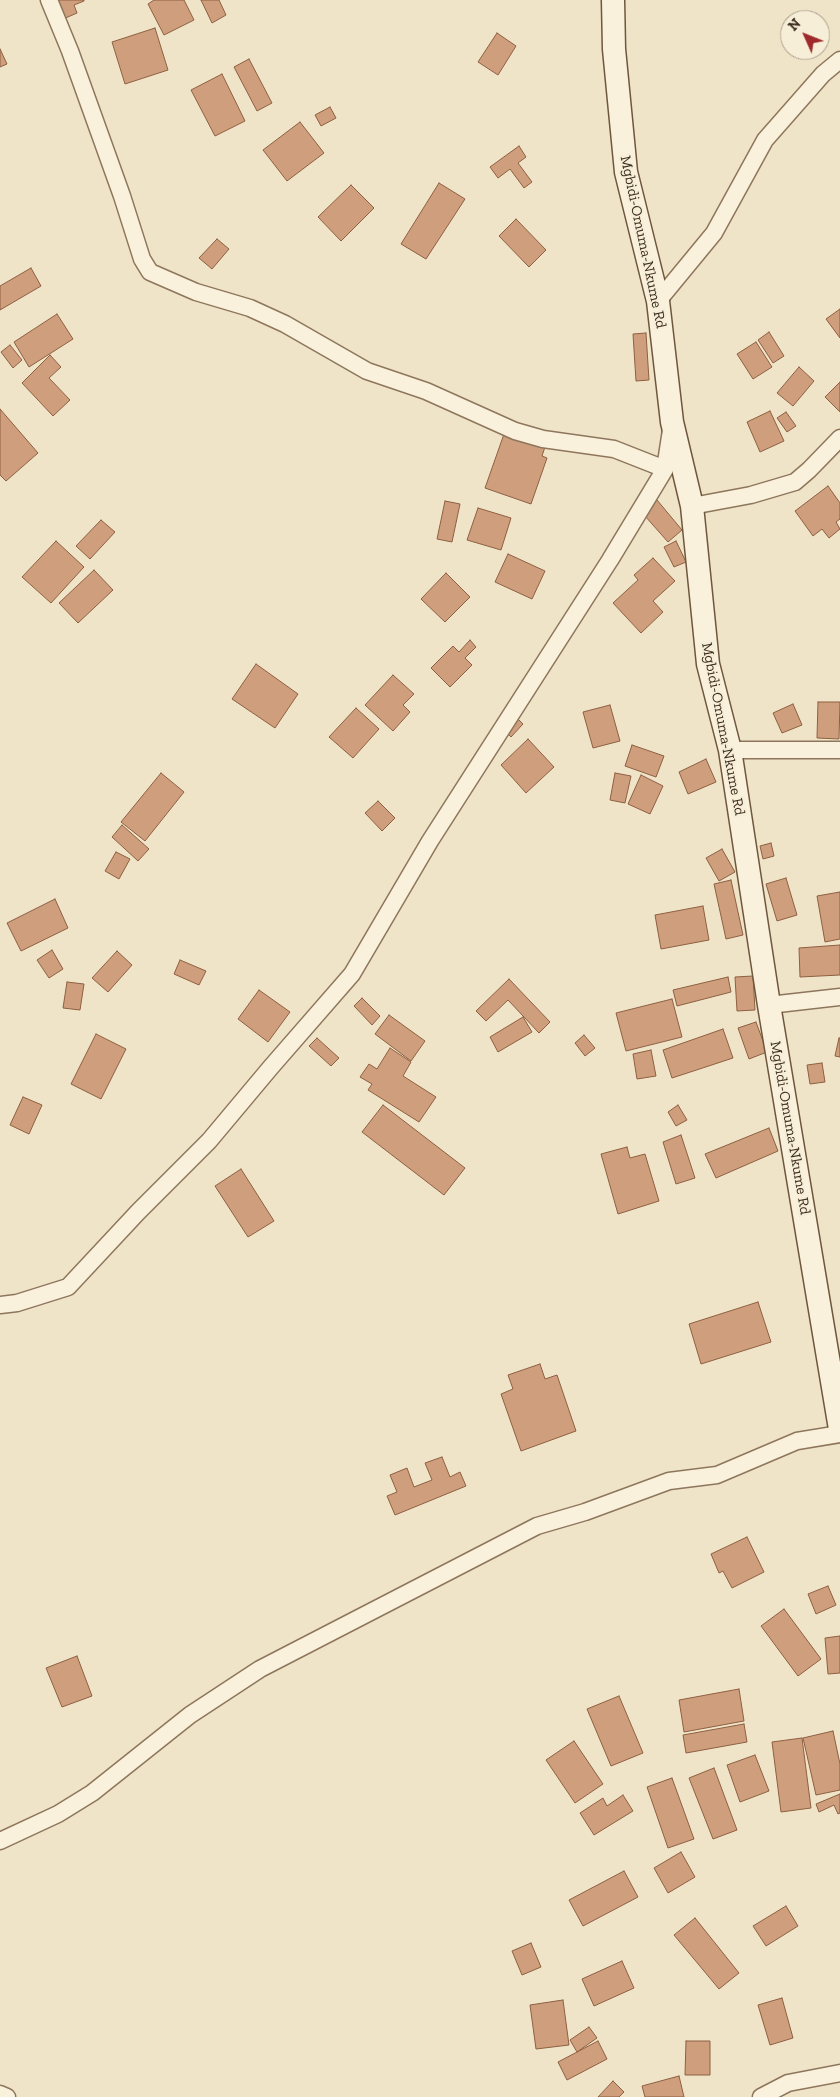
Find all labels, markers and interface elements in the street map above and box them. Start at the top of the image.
north arrow [780,10,830,60]
text: N [785,15,804,35]
street label: Mgbidi-Omuma-Nkume Rd [616,154,670,330]
street label: Mgbidi-Omuma-Nkume Rd [697,641,749,817]
street label: Mgbidi-Omuma-Nkume Rd [766,1040,814,1216]

